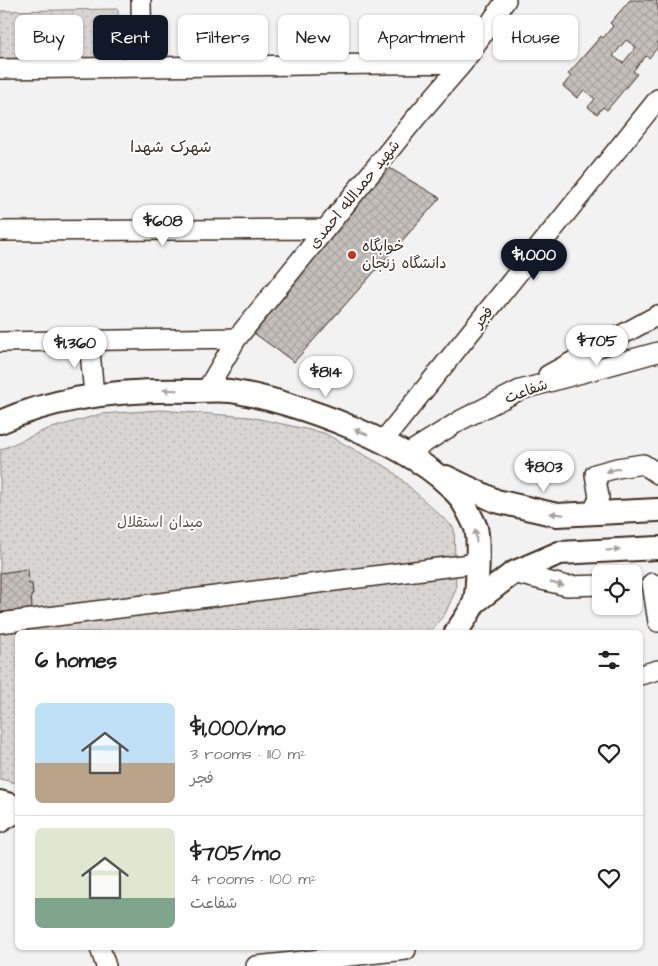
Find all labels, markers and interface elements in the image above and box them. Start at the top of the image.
chip: Buy [15,15,83,60]
chip: Rent [93,15,168,60]
chip: Filters [178,15,268,60]
chip: New [278,15,349,60]
chip: Apartment [359,15,483,60]
chip: House [493,15,578,60]
street label: شهید حمدالله احمدی [304,135,405,253]
district label: شهرک شهدا [130,136,212,158]
pin: $608 [133,204,193,247]
text: $608 [143,210,183,232]
place label: خوابگاه دانشگاه زنجان [362,236,447,274]
pin: $1,000 [493,238,575,281]
text: $1,000 [512,244,556,266]
marker: خوابگاه دانشگاه زنجان [346,249,358,261]
street label: فجر [467,302,499,334]
pin: $705 [567,324,627,367]
pin: $1,360 [34,326,116,369]
text: $705 [577,330,617,352]
text: $1,360 [54,332,96,354]
pin: $814 [296,356,356,398]
text: $814 [310,361,342,383]
street label: شفاعت [502,374,551,409]
one-way arrow [162,386,178,394]
one-way arrow [354,428,368,436]
pin: $803 [514,450,574,493]
text: $803 [525,456,563,478]
one-way arrow [605,466,620,474]
one-way arrow [549,510,565,518]
park label: میدان استقلال [117,512,203,533]
one-way arrow [472,528,480,544]
one-way arrow [606,546,622,554]
map controls [592,565,642,615]
button: locate [592,565,642,615]
one-way arrow [549,580,564,588]
text: 6 homes [35,646,117,675]
icon: filters [595,646,623,674]
text: $1,000/mo [190,714,286,743]
icon: home [75,723,135,783]
icon: heart [595,739,623,767]
text: 3 rooms · 110 m² [190,743,306,765]
text: فجر [190,767,214,789]
text: $705/mo [190,839,280,868]
icon: home [75,848,135,908]
icon: heart [595,864,623,892]
text: 4 rooms · 100 m² [190,868,317,890]
text: شفاعت [190,892,237,914]

